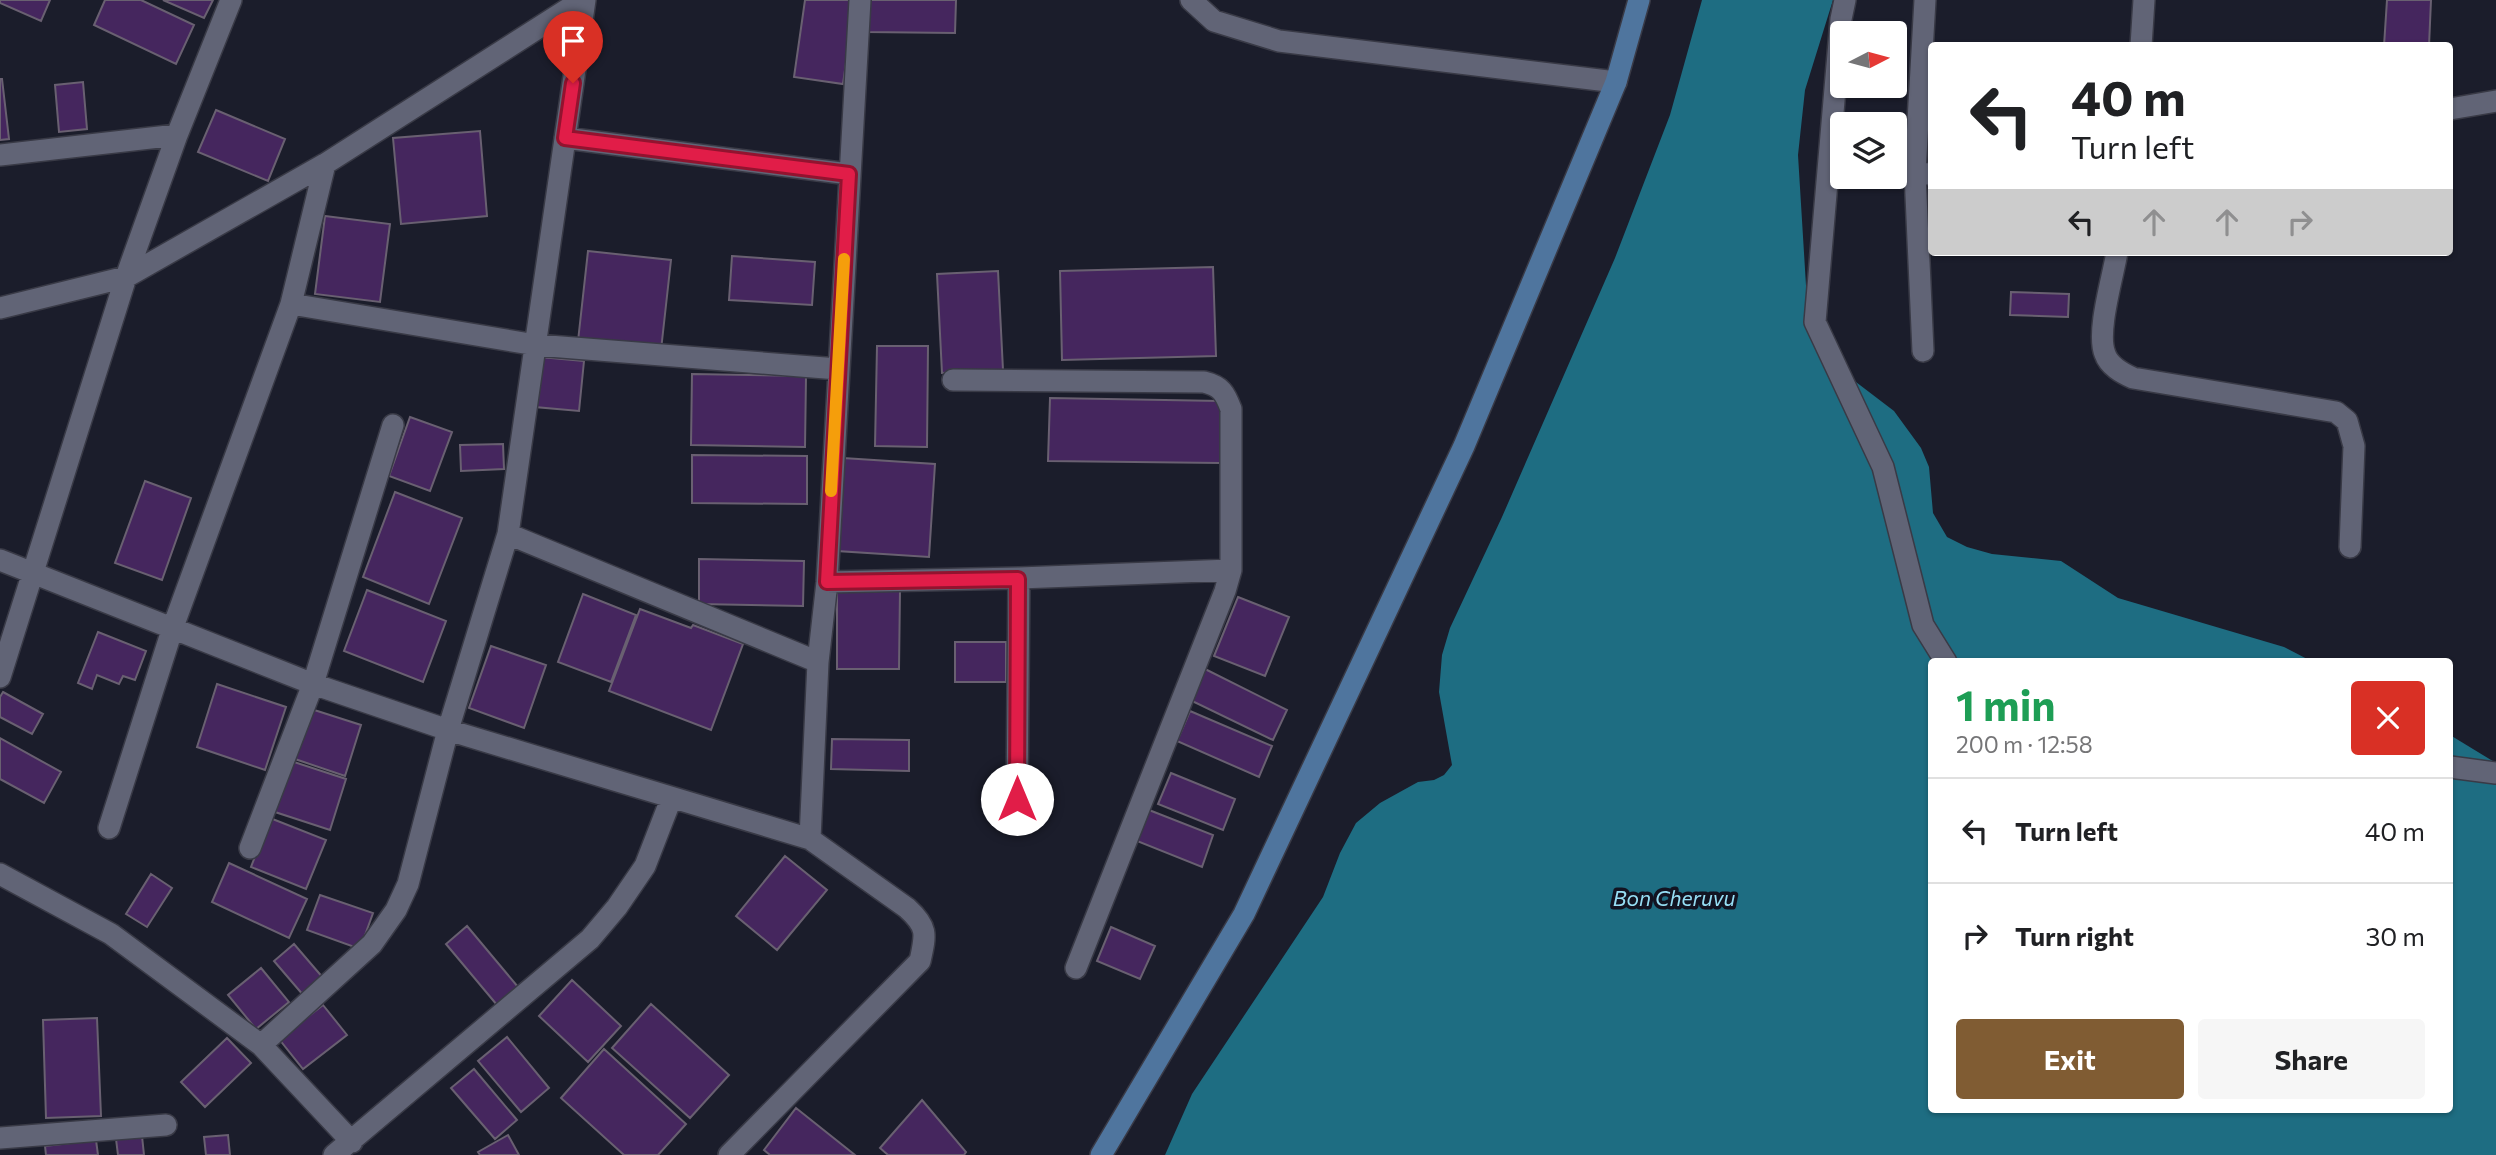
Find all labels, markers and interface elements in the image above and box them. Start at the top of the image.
pin [543,11,603,83]
north arrow [1830,21,1908,98]
map controls [1830,21,1907,189]
icon: arrive [554,22,592,60]
text: 40 m [2071,66,2186,126]
icon: left [1956,70,2047,161]
button: layers [1830,112,1907,189]
text: Turn left [2071,126,2195,166]
icon: left [2062,203,2100,241]
icon: ahead [2135,203,2173,241]
icon: ahead [2208,203,2246,241]
icon: right [2281,203,2319,241]
text: 1 min [1956,678,2056,730]
button: close [2351,681,2425,755]
text: 200 m · 12:58 [1956,730,2093,758]
position arrow [980,762,1054,836]
icon: left [1956,812,1994,850]
text: Turn left [2015,815,2118,846]
text: 40 m [2365,815,2425,846]
water label: Bon Cheruvu [1613,885,1735,910]
icon: right [1956,917,1994,955]
text: Turn right [2015,920,2134,951]
text: 30 m [2366,920,2425,951]
button: Exit [1956,1019,2184,1099]
button: Share [2198,1019,2425,1099]

